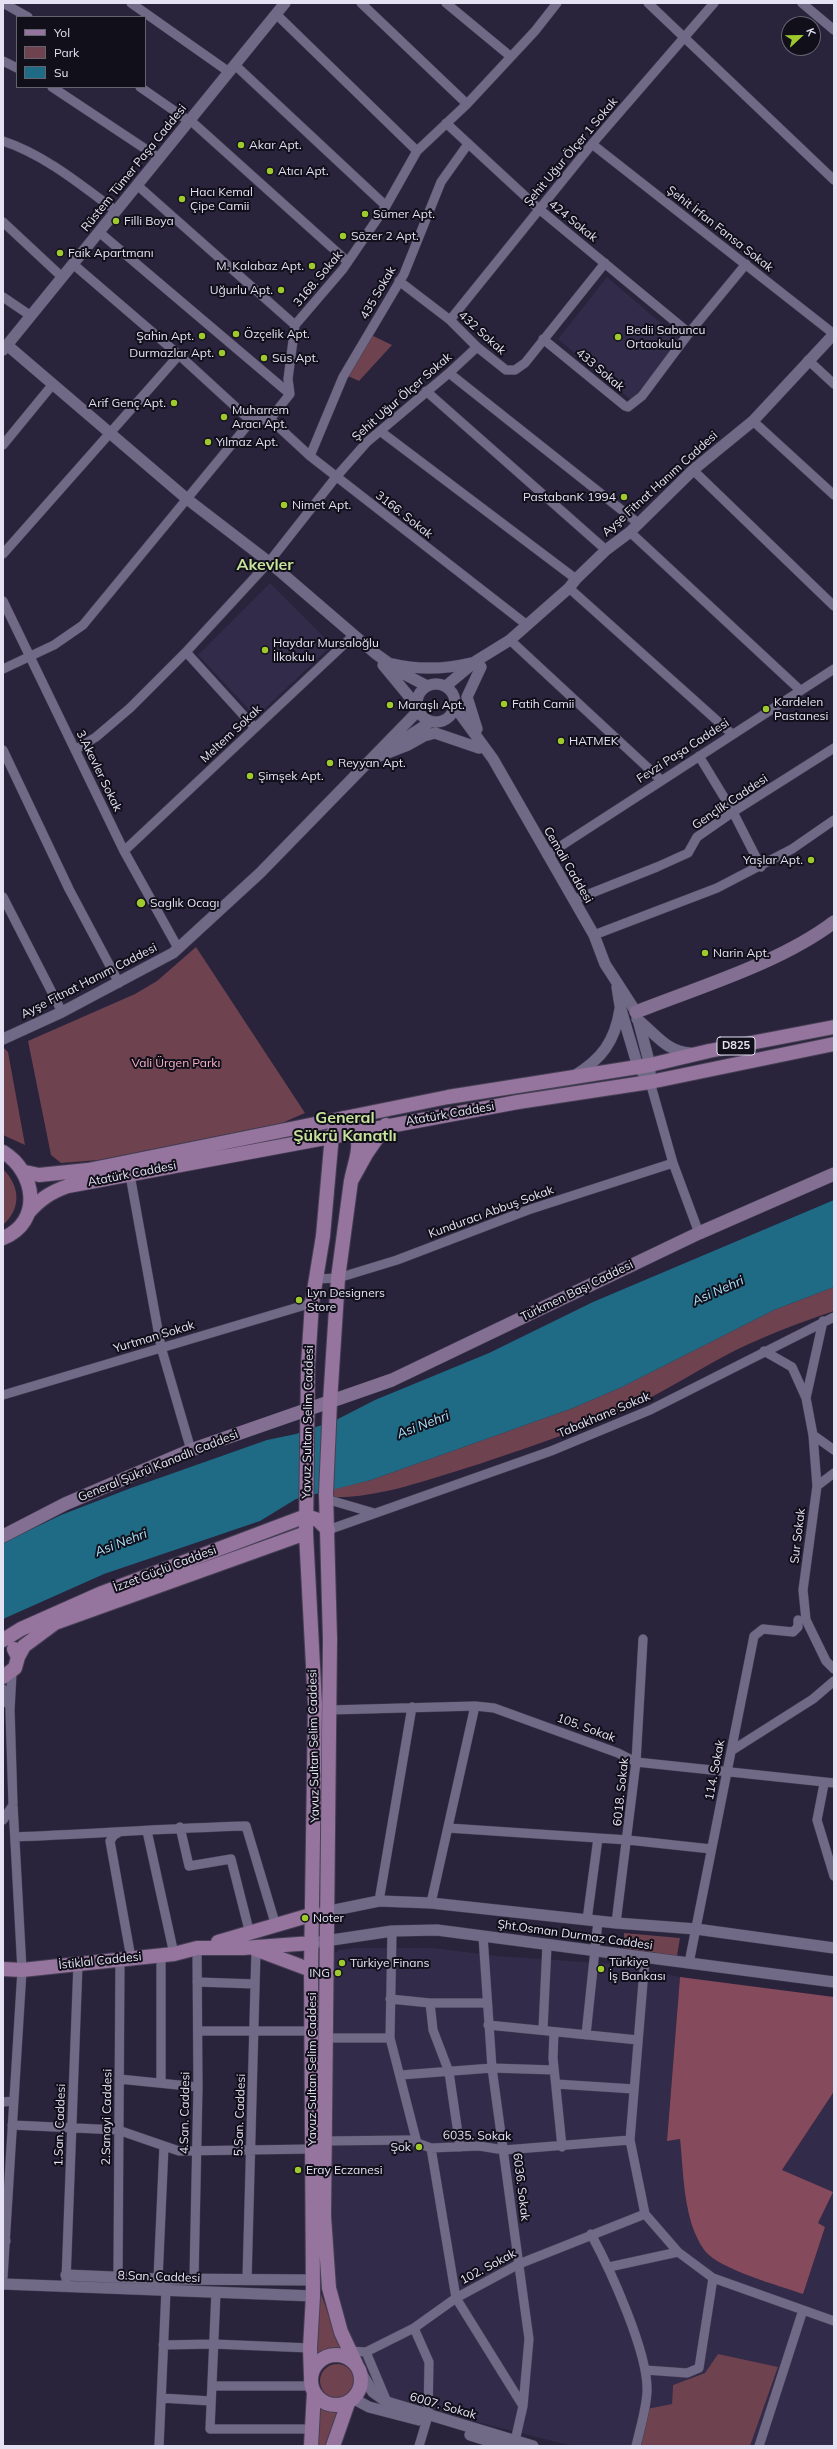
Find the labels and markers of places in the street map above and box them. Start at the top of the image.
place label: Akar Apt. [249,138,302,152]
marker: Akar Apt. [236,140,246,150]
place label: Atıcı Apt. [278,164,329,178]
marker: Atıcı Apt. [265,166,275,176]
place label: Hacı Kemal Çipe Camii [190,185,253,213]
marker: Hacı Kemal Çipe Camii [177,194,187,204]
place label: Sümer Apt. [373,207,435,221]
marker: Sümer Apt. [360,209,370,219]
place label: Filli Boya [124,214,174,228]
marker: Filli Boya [111,216,121,226]
place label: Sözer 2 Apt. [351,229,419,243]
marker: Sözer 2 Apt. [338,231,348,241]
place label: Faik Apartmanı [68,246,154,260]
marker: Faik Apartmanı [55,248,65,258]
place label: M. Kalabaz Apt. [216,259,304,273]
marker: M. Kalabaz Apt. [307,261,317,271]
place label: Uğurlu Apt. [210,283,273,297]
marker: Uğurlu Apt. [276,285,286,295]
place label: Bedii Sabuncu Ortaokulu [626,323,705,351]
place label: Özçelik Apt. [244,327,310,341]
place label: Şahin Apt. [136,329,194,343]
marker: Özçelik Apt. [231,329,241,339]
marker: Şahin Apt. [197,331,207,341]
marker: Bedii Sabuncu Ortaokulu [613,332,623,342]
place label: Durmazlar Apt. [129,346,214,360]
marker: Durmazlar Apt. [217,348,227,358]
place label: Süs Apt. [272,351,319,365]
marker: Süs Apt. [259,353,269,363]
place label: Arif Genç Apt. [88,396,166,410]
marker: Arif Genç Apt. [169,398,179,408]
place label: Muharrem Aracı Apt. [232,403,289,431]
marker: Muharrem Aracı Apt. [219,412,229,422]
place label: Yılmaz Apt. [216,435,278,449]
marker: Yılmaz Apt. [203,437,213,447]
place label: PastabanK 1994 [523,490,616,504]
marker: PastabanK 1994 [619,492,629,502]
place label: Nimet Apt. [292,498,351,512]
marker: Nimet Apt. [279,500,289,510]
place label: Haydar Mursaloğlu İlkokulu [273,636,379,664]
marker: Haydar Mursaloğlu İlkokulu [260,645,270,655]
place label: Kardelen Pastanesi [774,695,828,723]
place label: Fatih Camii [512,697,574,711]
place label: Maraşlı Apt. [398,698,465,712]
marker: Fatih Camii [499,699,509,709]
marker: Maraşlı Apt. [385,700,395,710]
marker: Kardelen Pastanesi [761,704,771,714]
place label: HATMEK [569,734,618,748]
marker: HATMEK [556,736,566,746]
place label: Reyyan Apt. [338,756,406,770]
marker: Reyyan Apt. [325,758,335,768]
place label: Şimşek Apt. [258,769,324,783]
marker: Şimşek Apt. [245,771,255,781]
place label: Yaşlar Apt. [743,853,803,867]
marker: Yaşlar Apt. [806,855,816,865]
place label: Saglık Ocagı [150,896,219,910]
marker: Saglık Ocagı [135,897,147,909]
place label: Narin Apt. [713,946,770,960]
marker: Narin Apt. [700,948,710,958]
place label: Lyn Designers Store [307,1286,385,1314]
marker: Lyn Designers Store [294,1295,304,1305]
place label: Noter [313,1911,344,1925]
marker: Noter [300,1913,310,1923]
place label: Türkiye İş Bankası [609,1955,666,1983]
place label: Türkiye Finans [350,1956,429,1970]
marker: Türkiye Finans [337,1958,347,1968]
marker: Türkiye İş Bankası [596,1964,606,1974]
place label: ING [309,1966,330,1980]
marker: ING [333,1968,343,1978]
place label: Şok [390,2140,411,2154]
marker: Şok [414,2142,424,2152]
place label: Eray Eczanesi [306,2163,383,2177]
marker: Eray Eczanesi [293,2165,303,2175]

